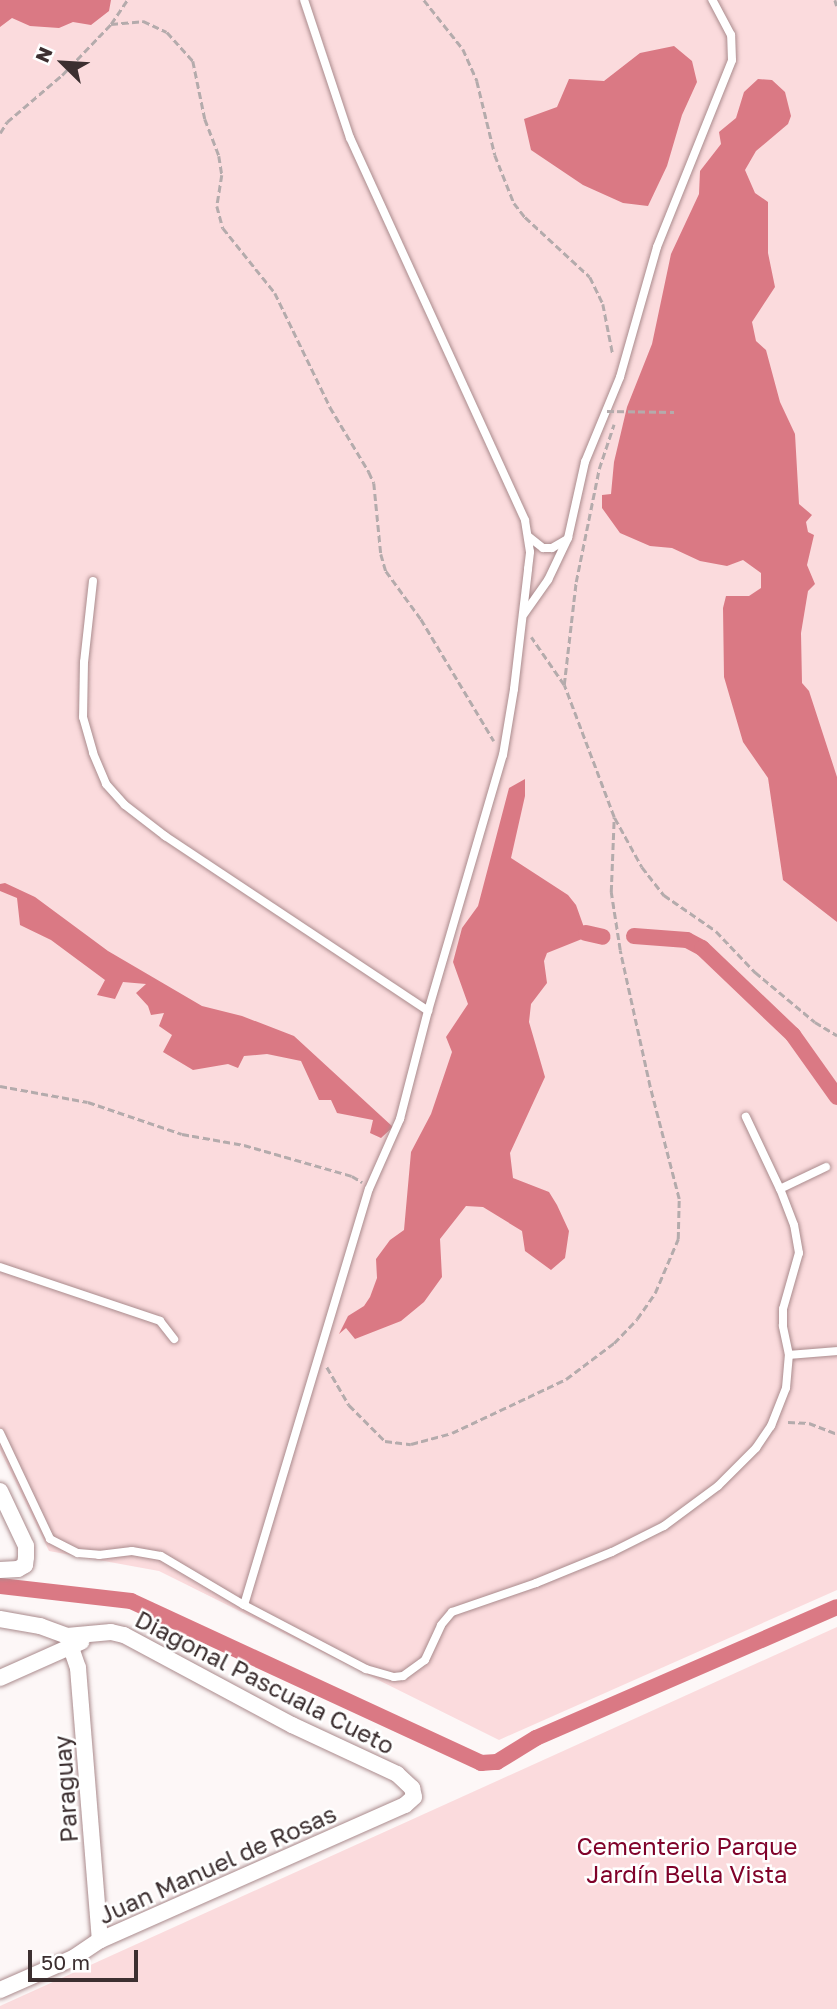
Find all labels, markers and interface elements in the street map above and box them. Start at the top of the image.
north arrow [28,28,98,98]
text: N [30,43,57,66]
street label: Diagonal Pascuala Cueto [131,1604,399,1760]
street label: Paraguay [47,1734,83,1844]
street label: Juan Manuel de Rosas [94,1798,340,1930]
park label: Cementerio Parque Jardín Bella Vista [577,1832,797,1888]
scale bar [32,1936,142,1980]
text: 50 m [41,1949,90,1975]

